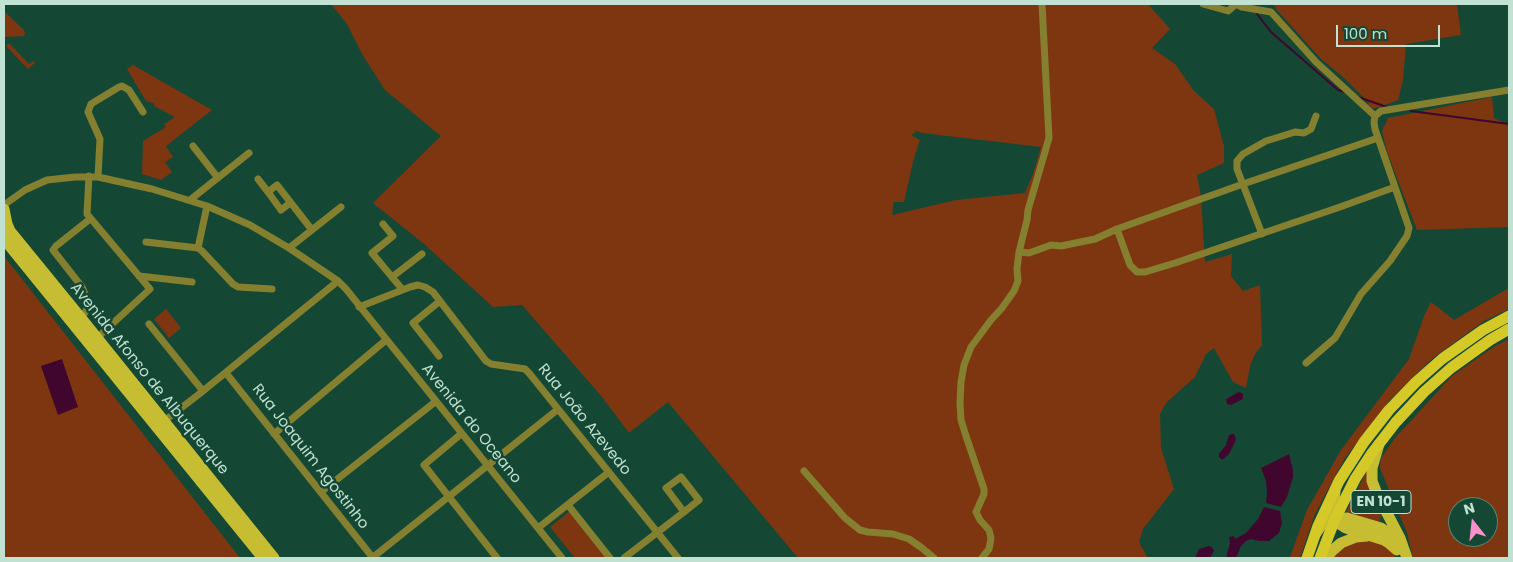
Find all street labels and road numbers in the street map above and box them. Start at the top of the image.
street label: Avenida Afonso de Albuquerque [66,279,232,479]
street label: Avenida do Oceano [417,361,525,487]
street label: Rua João Azevedo [534,361,634,479]
street label: Rua Joaquim Agostinho [248,381,372,533]
road number: EN 10-1 [1351,491,1411,514]

